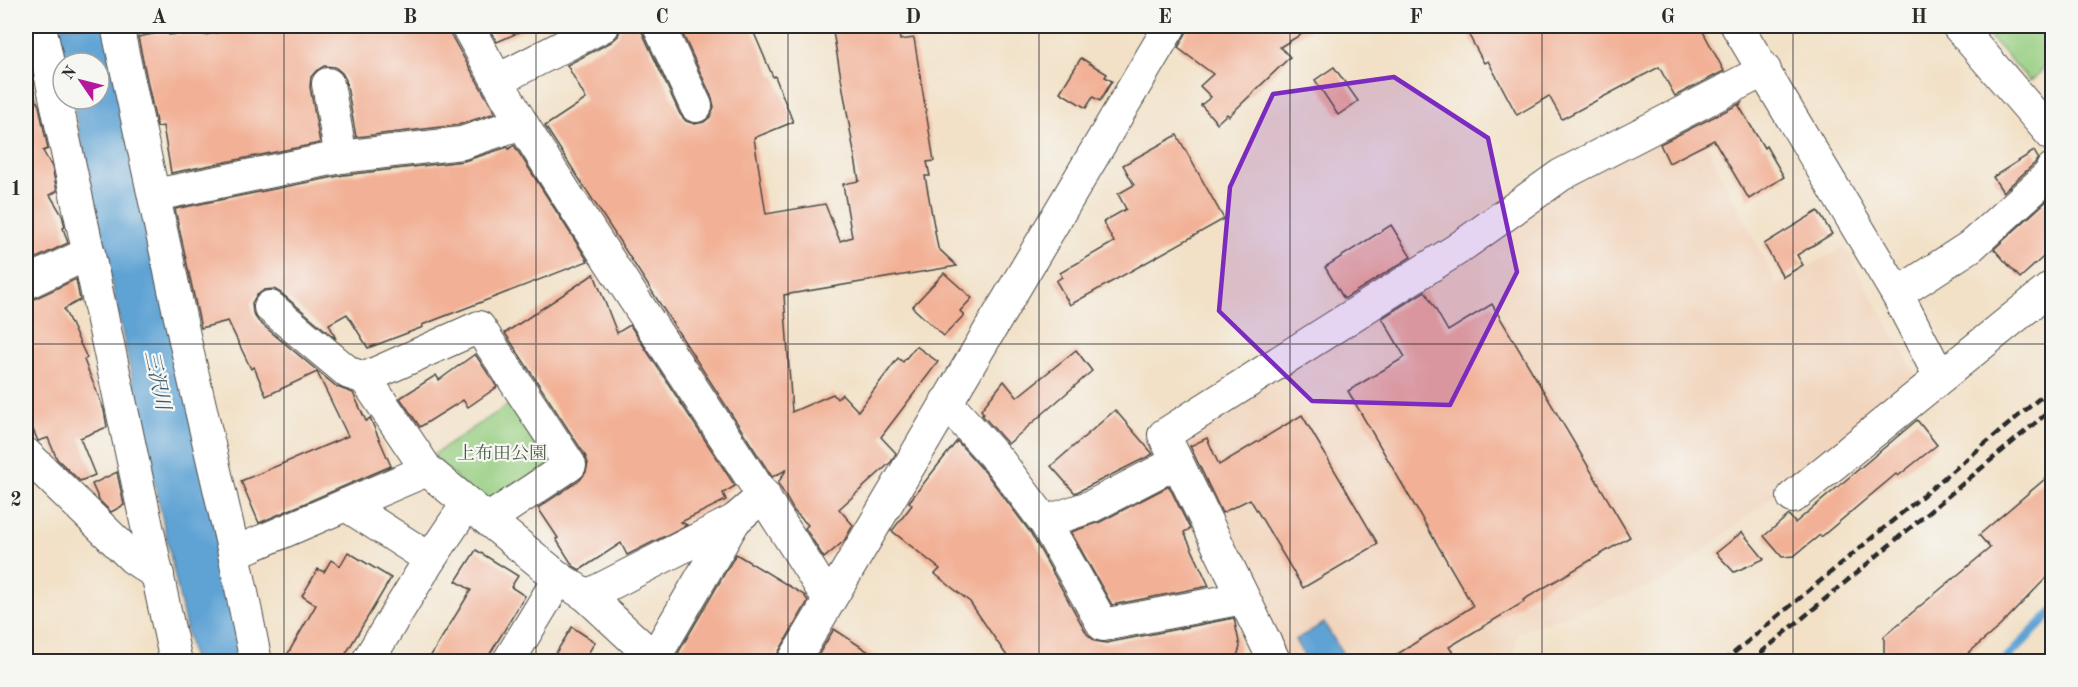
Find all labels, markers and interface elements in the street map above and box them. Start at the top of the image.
text: A [151,8,167,28]
text: B [403,8,417,28]
text: C [655,8,669,28]
text: D [905,8,921,28]
text: E [1158,8,1172,28]
text: F [1409,8,1423,28]
text: G [1661,8,1675,28]
text: H [1911,8,1927,28]
north arrow [51,51,111,111]
text: N [60,63,81,83]
text: 1 [10,180,22,200]
water label: 三沢川 [140,349,174,414]
park label: 上布田公園 [457,443,547,463]
text: 2 [10,491,22,511]

